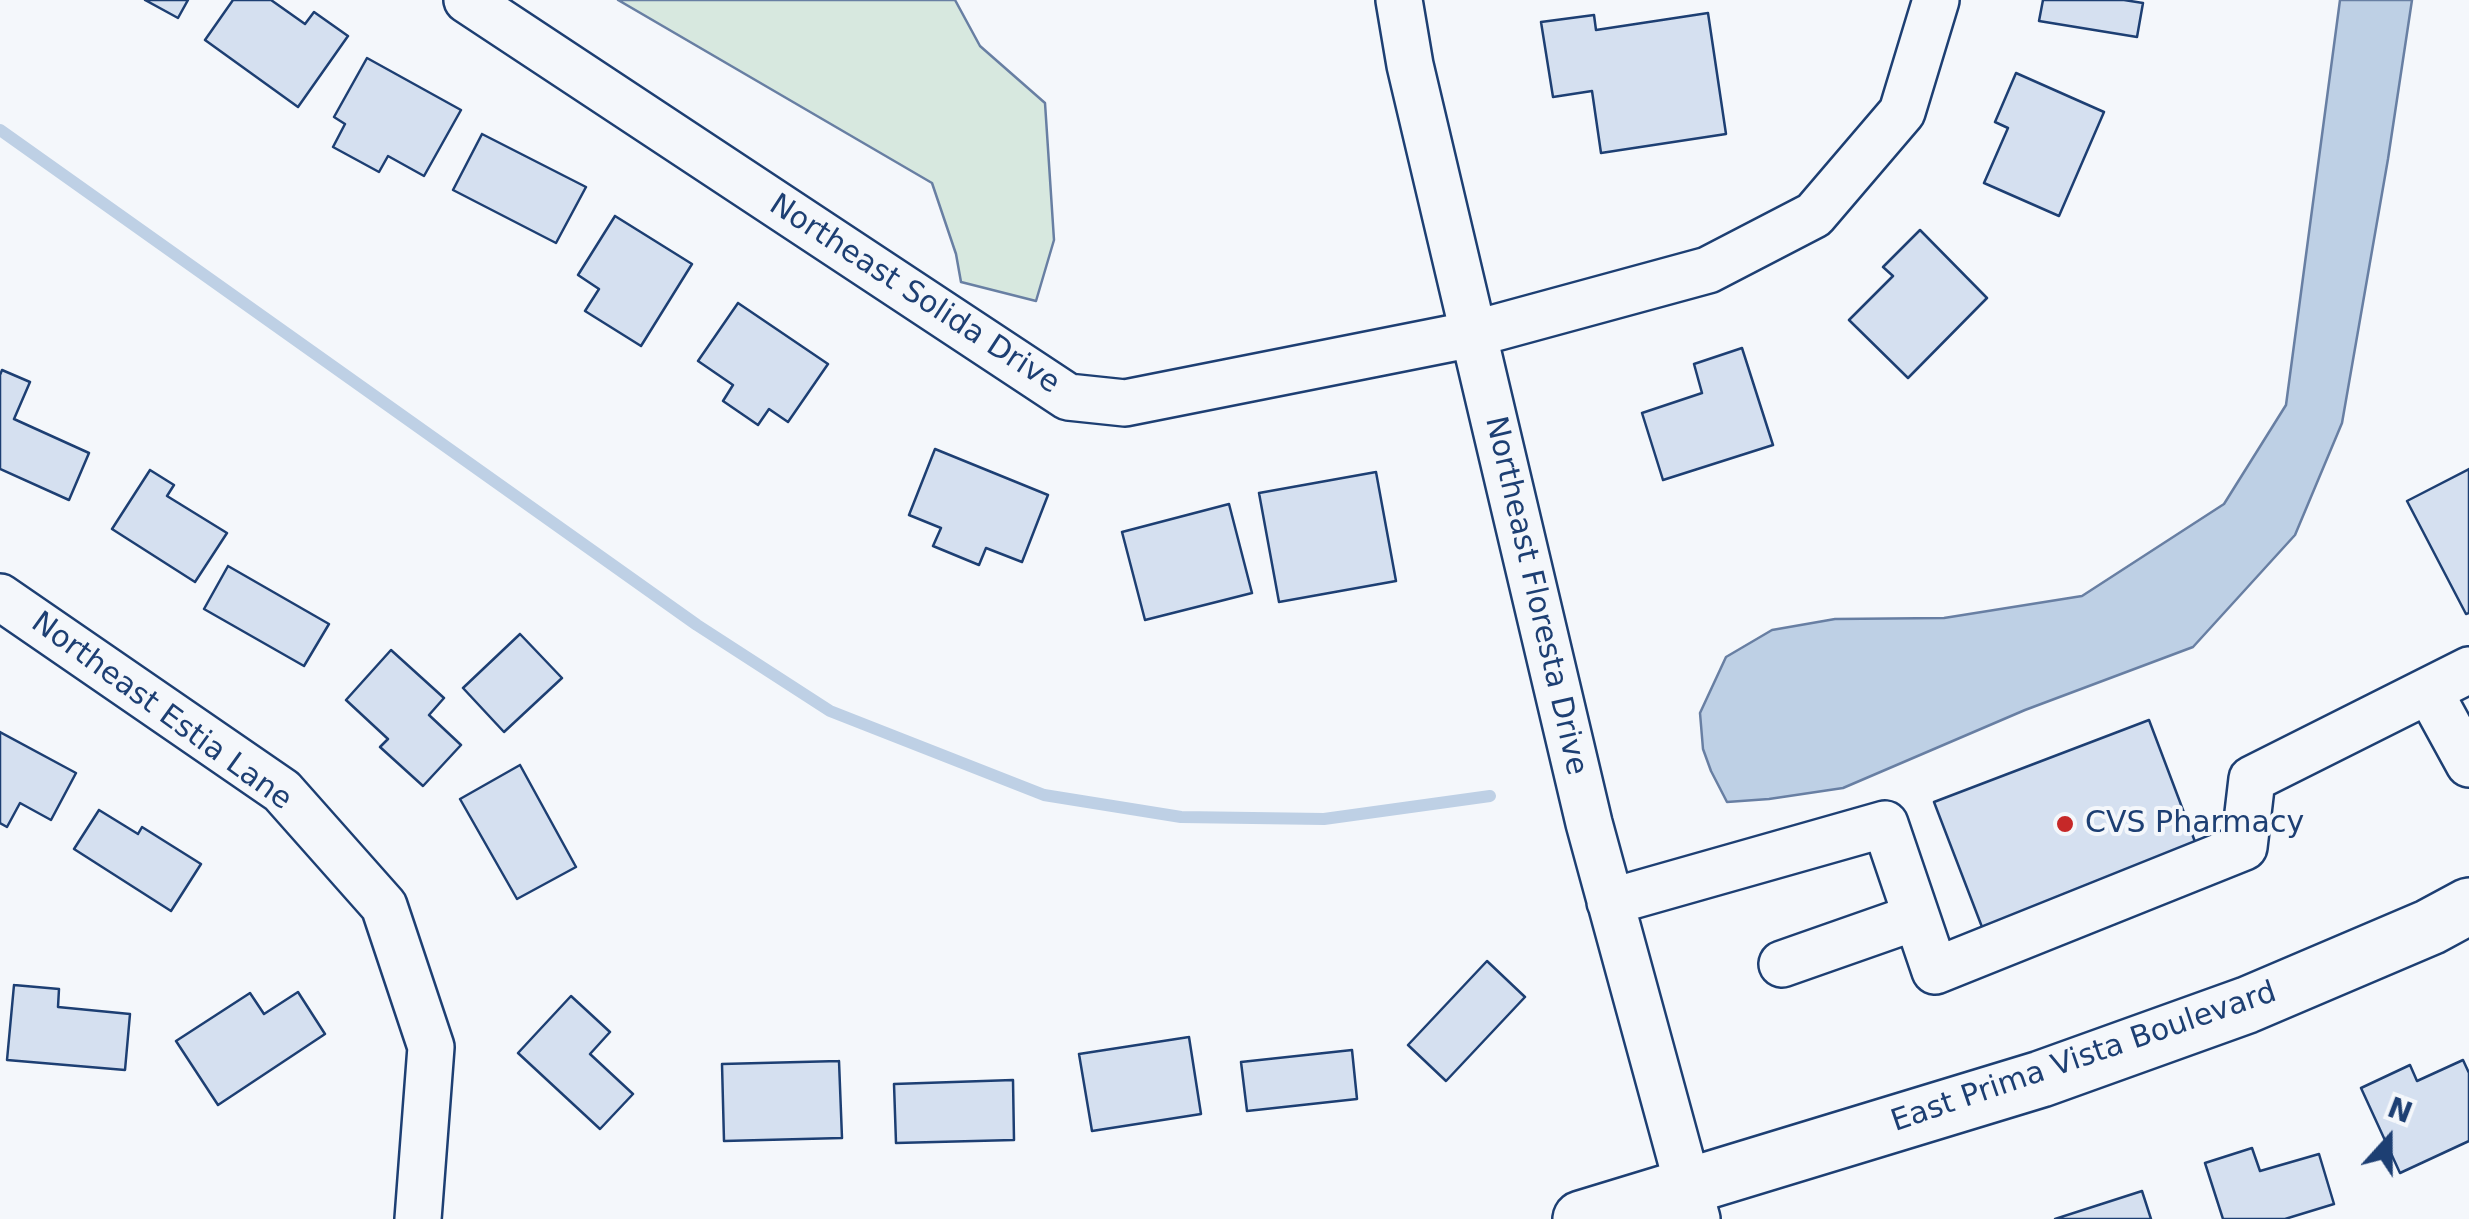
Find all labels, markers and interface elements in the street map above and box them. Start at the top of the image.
street label: Northeast Solida Drive [762,188,1066,402]
street label: Northeast Floresta Drive [1476,413,1594,779]
street label: Northeast Estia Lane [24,605,298,819]
place label: CVS Pharmacy [2085,806,2304,842]
marker: CVS Pharmacy [2054,813,2076,835]
street label: East Prima Vista Boulevard [1887,975,2281,1141]
north arrow [2339,1089,2439,1189]
text: N [2383,1091,2417,1130]

